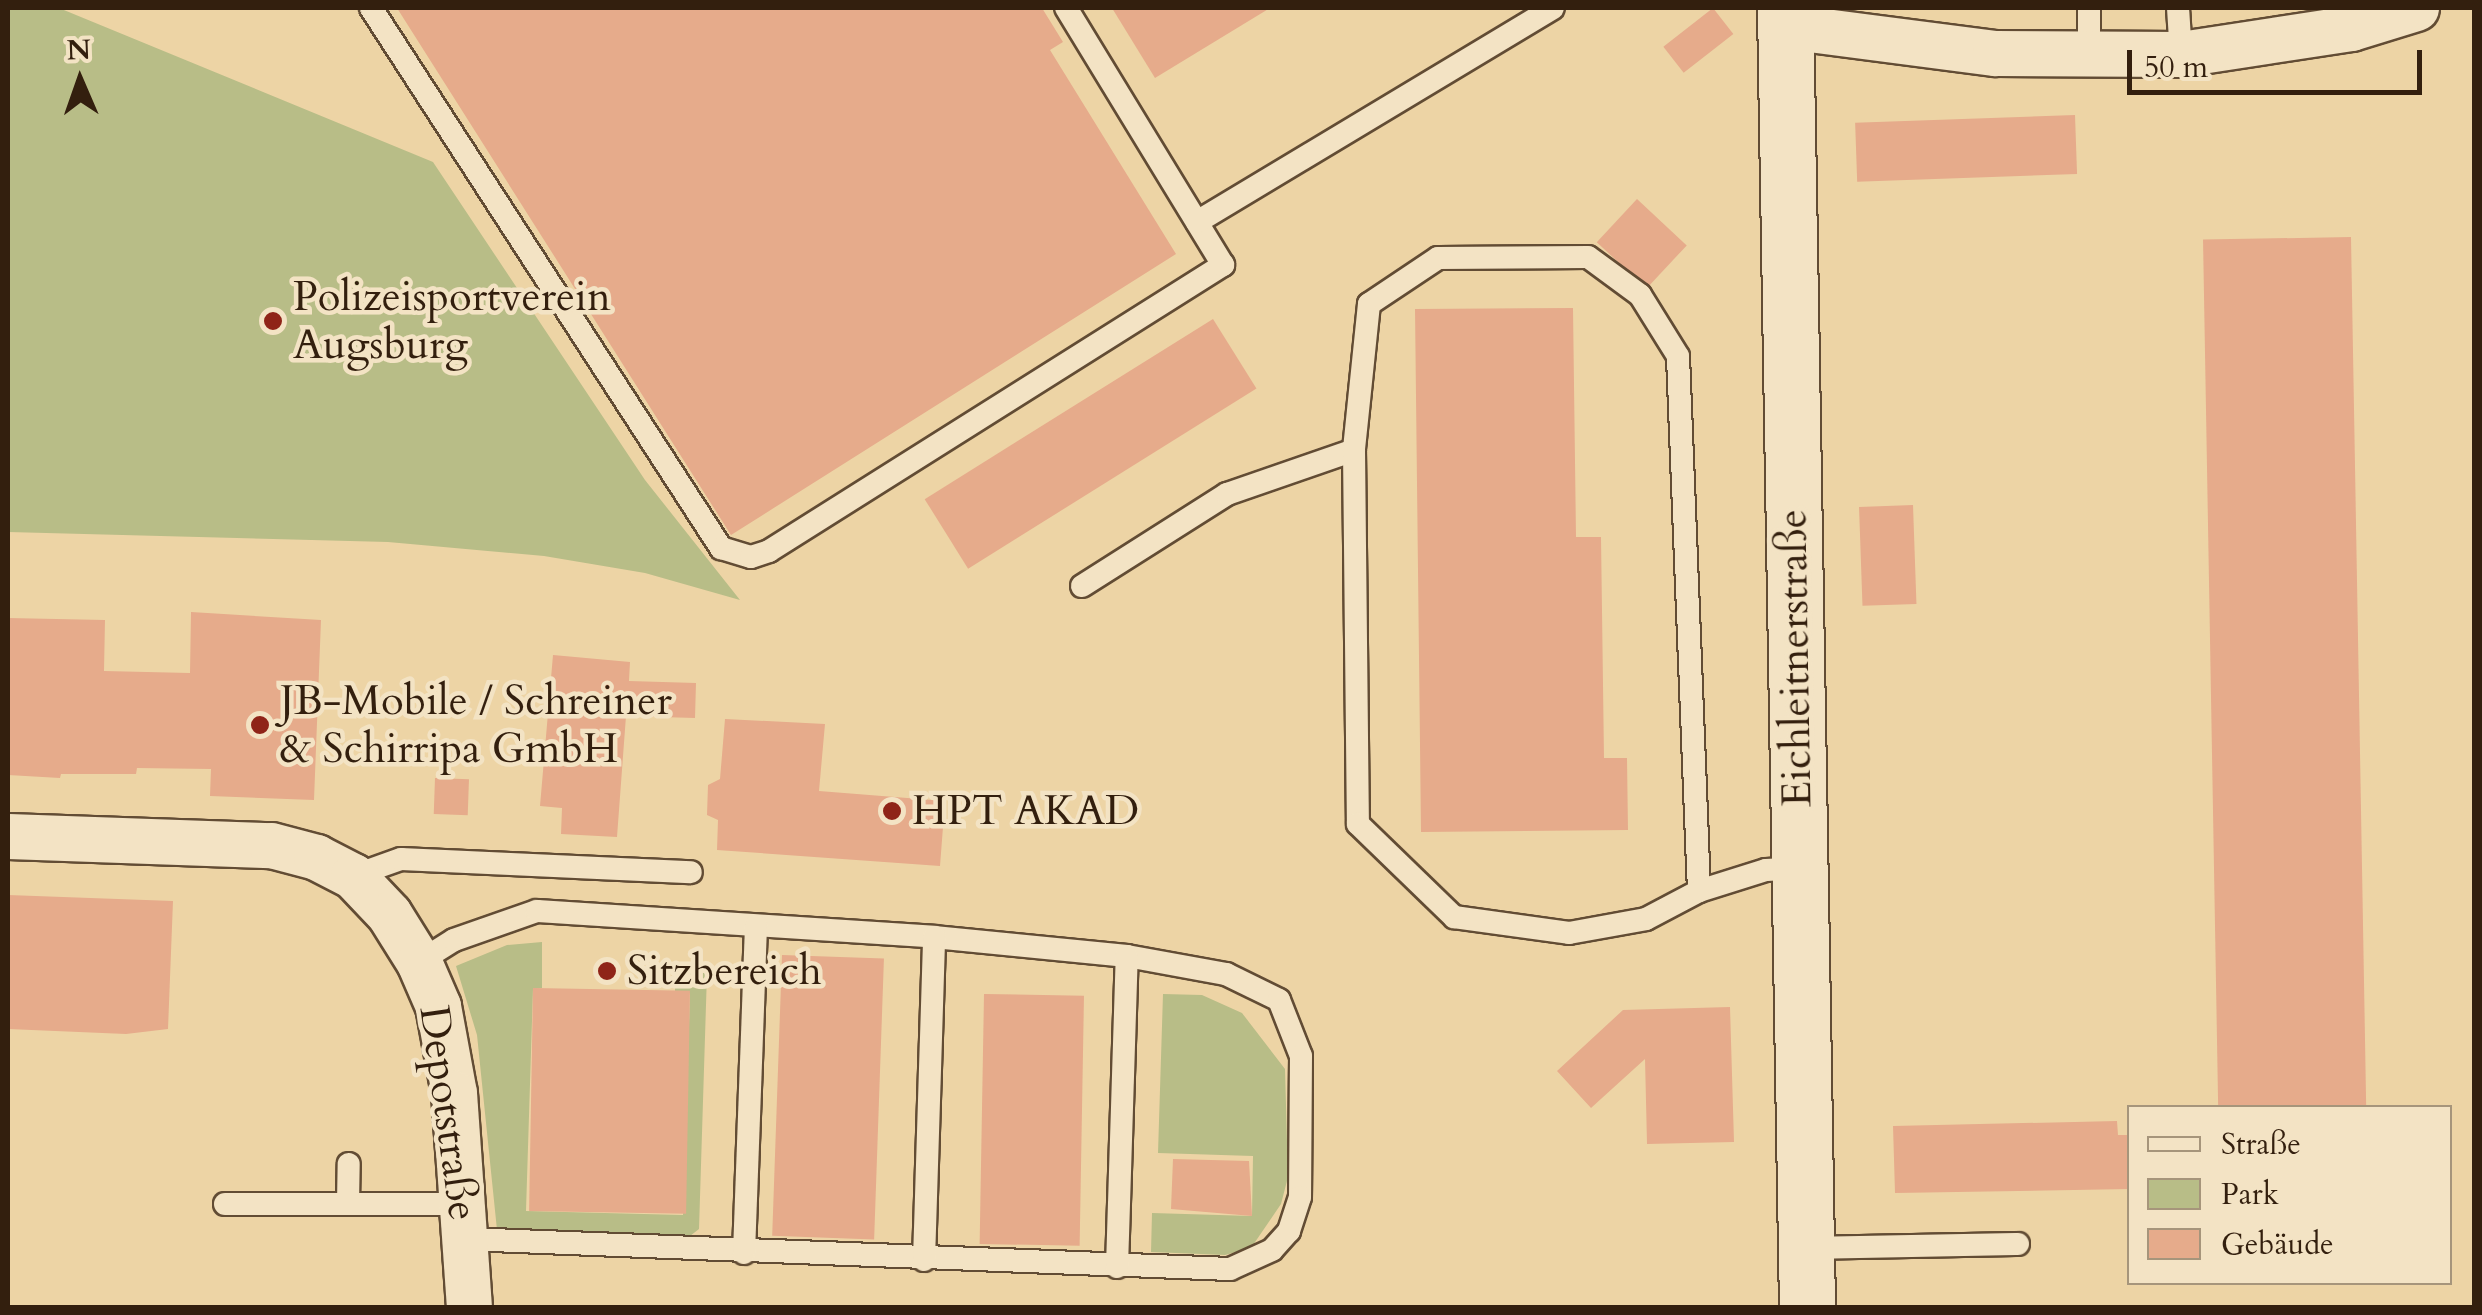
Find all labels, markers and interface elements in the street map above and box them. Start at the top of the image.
north arrow [30,30,130,130]
scale bar [2132,30,2427,92]
text: N [66,31,92,69]
text: 50 m [2144,47,2208,88]
place label: Polizeisportverein Augsburg [293,272,611,370]
marker: Polizeisportverein Augsburg [262,310,284,332]
street label: Eichleitnerstraße [1767,509,1823,807]
place label: JB-Mobile / Schreiner & Schirripa GmbH [280,676,672,774]
marker: JB-Mobile / Schreiner & Schirripa GmbH [249,714,271,736]
place label: HPT AKAD [912,786,1139,836]
marker: HPT AKAD [881,800,903,822]
place label: Sitzbereich [627,946,822,996]
marker: Sitzbereich [596,960,618,982]
street label: Depotstraße [408,1002,488,1224]
legend [2127,1105,2452,1285]
text: Straße [2221,1124,2301,1165]
text: Park [2221,1174,2279,1215]
text: Gebäude [2221,1224,2334,1265]

